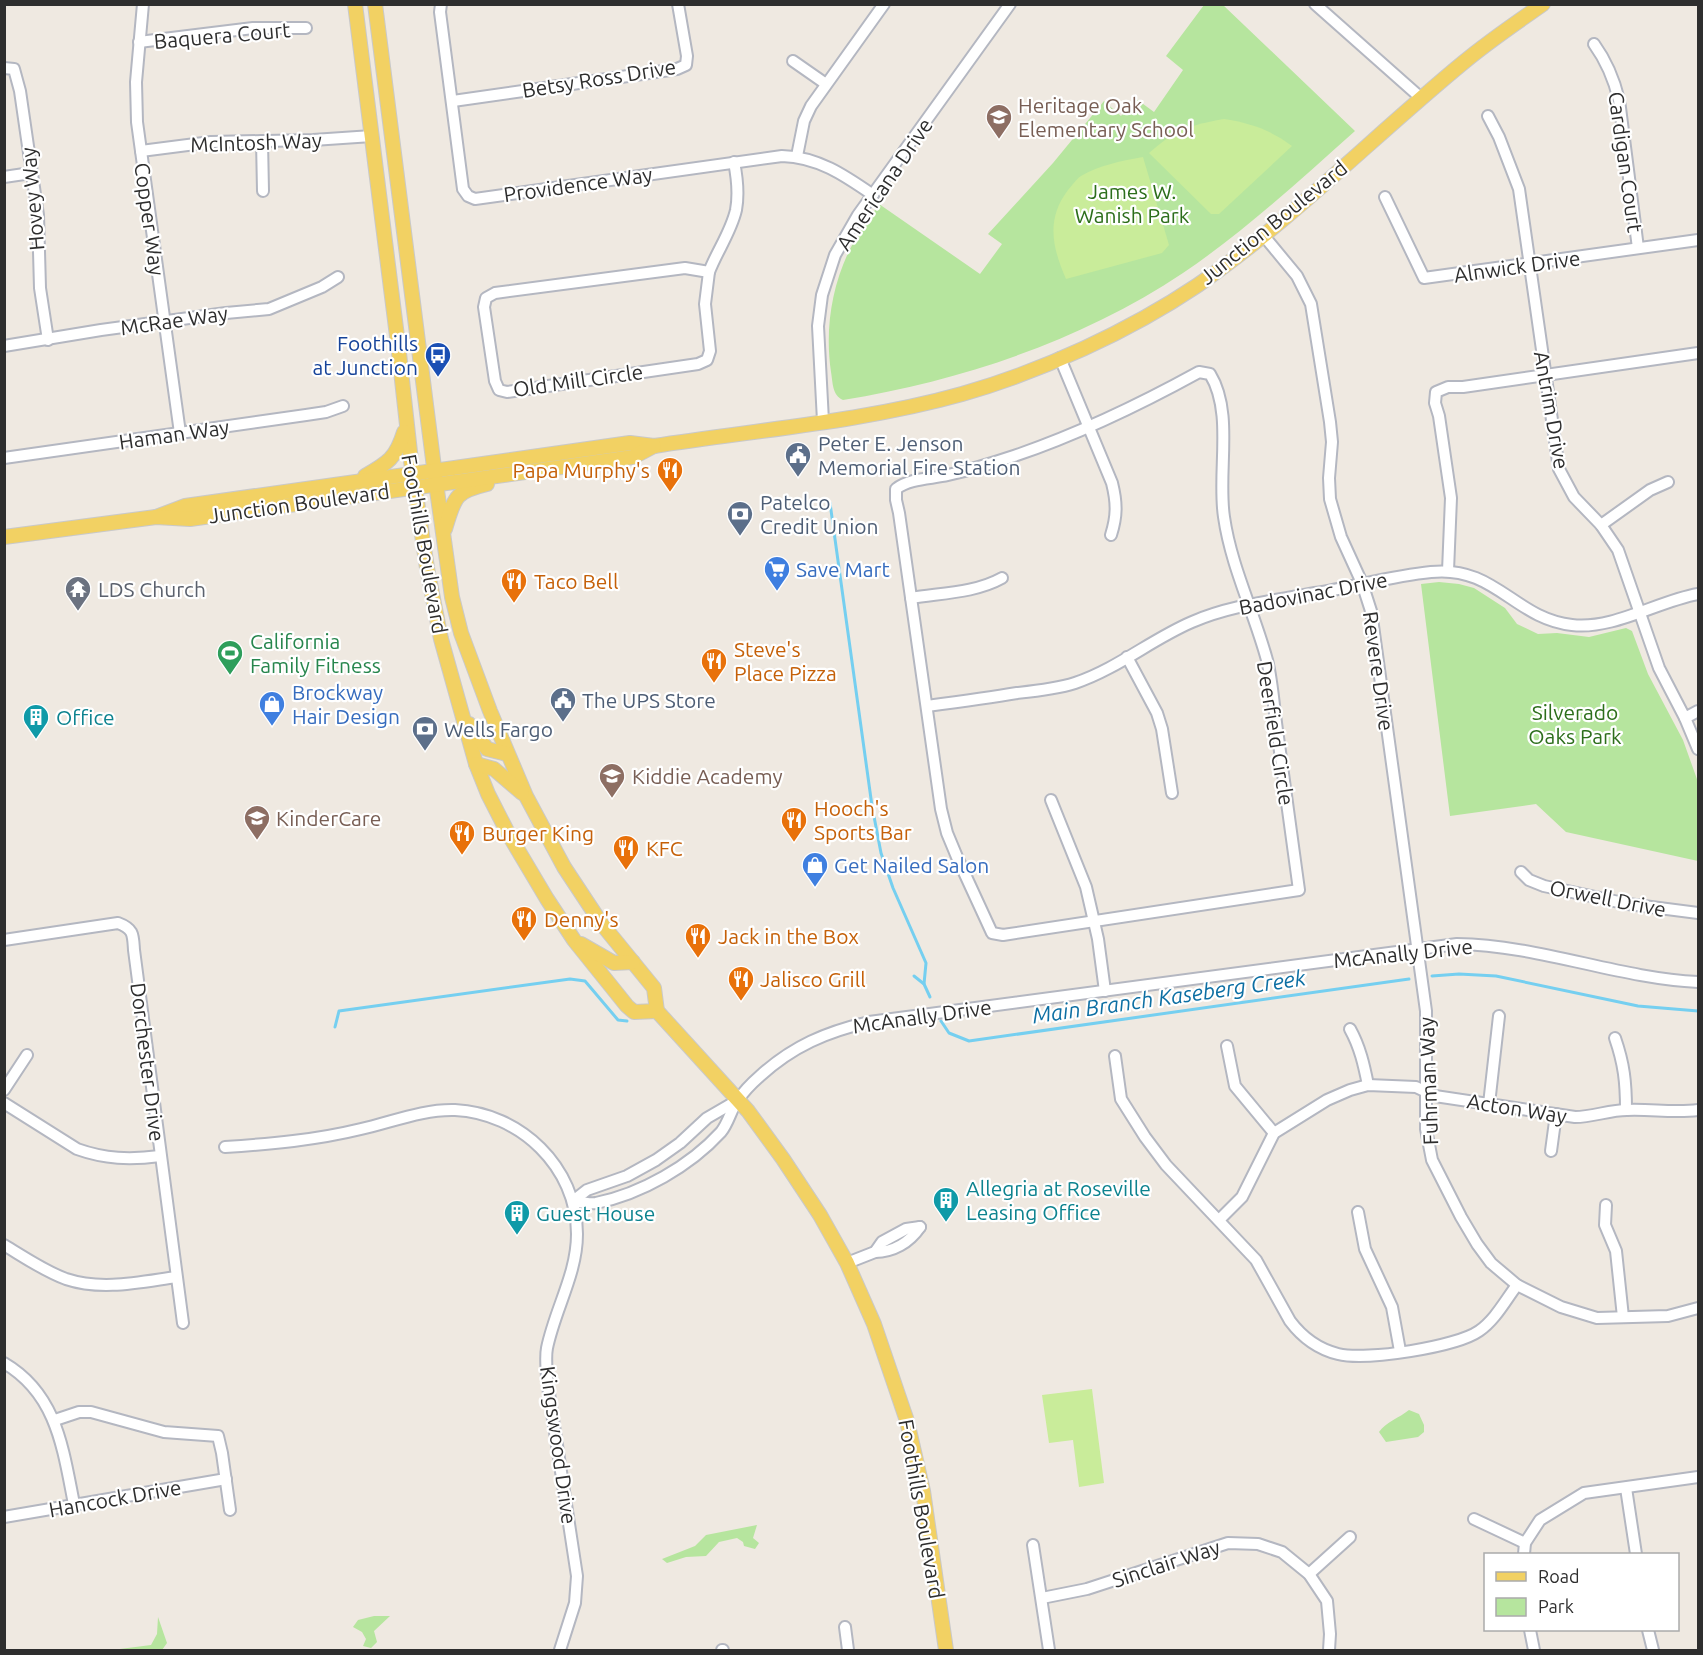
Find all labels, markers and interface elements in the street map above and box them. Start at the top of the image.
street label: Baquera Court [153,17,291,53]
street label: Betsy Ross Drive [520,54,678,102]
street label: Cardigan Court [1604,90,1648,234]
place label: Heritage Oak Elementary School [1018,93,1194,141]
school or university icon: Heritage Oak Elementary School [984,102,1014,140]
street label: Americana Drive [831,113,937,255]
street label: McIntosh Way [190,128,322,156]
street label: Hovey Way [16,146,48,252]
street label: Junction Boulevard [1195,155,1351,289]
street label: Copper Way [130,161,170,277]
street label: Providence Way [502,162,654,206]
park label: James W. Wanish Park [1075,179,1190,227]
street label: Alnwick Drive [1452,245,1582,287]
street label: McRae Way [119,301,229,339]
place label: Foothills at Junction [312,331,418,379]
bus stop icon: Foothills at Junction [423,340,453,378]
street label: Antrim Drive [1530,349,1574,471]
street label: Old Mill Circle [512,359,644,401]
street label: Haman Way [117,414,231,454]
place label: Peter E. Jenson Memorial Fire Station [818,431,1021,479]
public building icon: Peter E. Jenson Memorial Fire Station [783,440,813,478]
street label: Foothills Boulevard [397,452,453,636]
restaurant icon: Papa Murphy's [655,455,685,493]
place label: Papa Murphy's [512,458,650,482]
street label: Junction Boulevard [207,478,391,528]
place label: Patelco Credit Union [760,490,879,538]
bank icon: Patelco Credit Union [725,499,755,537]
supermarket icon: Save Mart [762,554,792,592]
place label: Save Mart [796,557,890,581]
restaurant icon: Taco Bell [499,566,529,604]
street label: Badovinac Drive [1237,567,1389,619]
place label: Taco Bell [534,569,618,593]
temple icon: LDS Church [63,574,93,612]
place label: LDS Church [98,577,206,601]
street label: Revere Drive [1359,610,1399,732]
place label: California Family Fitness [250,629,381,677]
place label: Steve's Place Pizza [734,637,837,685]
sports icon: California Family Fitness [215,638,245,676]
restaurant icon: Steve's Place Pizza [699,646,729,684]
street label: Deerfield Circle [1253,659,1299,807]
place label: Brockway Hair Design [292,680,400,728]
public building icon: The UPS Store [548,685,578,723]
place label: The UPS Store [582,688,716,712]
shop icon: Brockway Hair Design [257,689,287,727]
park label: Silverado Oaks Park [1528,700,1622,748]
building icon: Office [21,702,51,740]
place label: Office [56,705,115,729]
bank icon: Wells Fargo [410,714,440,752]
place label: Wells Fargo [444,717,553,741]
school or university icon: Kiddie Academy [597,761,627,799]
place label: Kiddie Academy [632,764,783,788]
place label: Hooch's Sports Bar [814,796,912,844]
school or university icon: KinderCare [242,803,272,841]
restaurant icon: Hooch's Sports Bar [779,805,809,843]
place label: KinderCare [276,806,381,830]
restaurant icon: Burger King [447,818,477,856]
place label: Burger King [482,821,594,845]
restaurant icon: KFC [611,833,641,871]
place label: KFC [646,836,683,860]
shop icon: Get Nailed Salon [800,850,830,888]
place label: Get Nailed Salon [834,853,989,877]
street label: Orwell Drive [1548,875,1668,921]
restaurant icon: Denny's [509,904,539,942]
place label: Denny's [544,907,619,931]
restaurant icon: Jack in the Box [683,921,713,959]
place label: Jack in the Box [718,924,859,948]
street label: McAnally Drive [1332,934,1474,972]
restaurant icon: Jalisco Grill [726,964,756,1002]
water label: Main Branch Kaseberg Creek [1031,964,1308,1028]
place label: Jalisco Grill [760,967,866,991]
street label: Dorchester Drive [126,981,170,1143]
street label: McAnally Drive [851,994,993,1038]
street label: Fuhrman Way [1414,1016,1442,1146]
street label: Acton Way [1465,1088,1569,1128]
place label: Allegria at Roseville Leasing Office [966,1176,1151,1224]
building icon: Allegria at Roseville Leasing Office [931,1185,961,1223]
building icon: Guest House [502,1198,532,1236]
place label: Guest House [536,1201,655,1225]
street label: Kingswood Drive [536,1365,582,1525]
street label: Foothills Boulevard [894,1417,950,1601]
street label: Hancock Drive [47,1475,183,1521]
street label: Sinclair Way [1109,1534,1223,1592]
legend [1484,1553,1679,1631]
text: Road [1538,1566,1580,1586]
text: Park [1538,1596,1574,1616]

